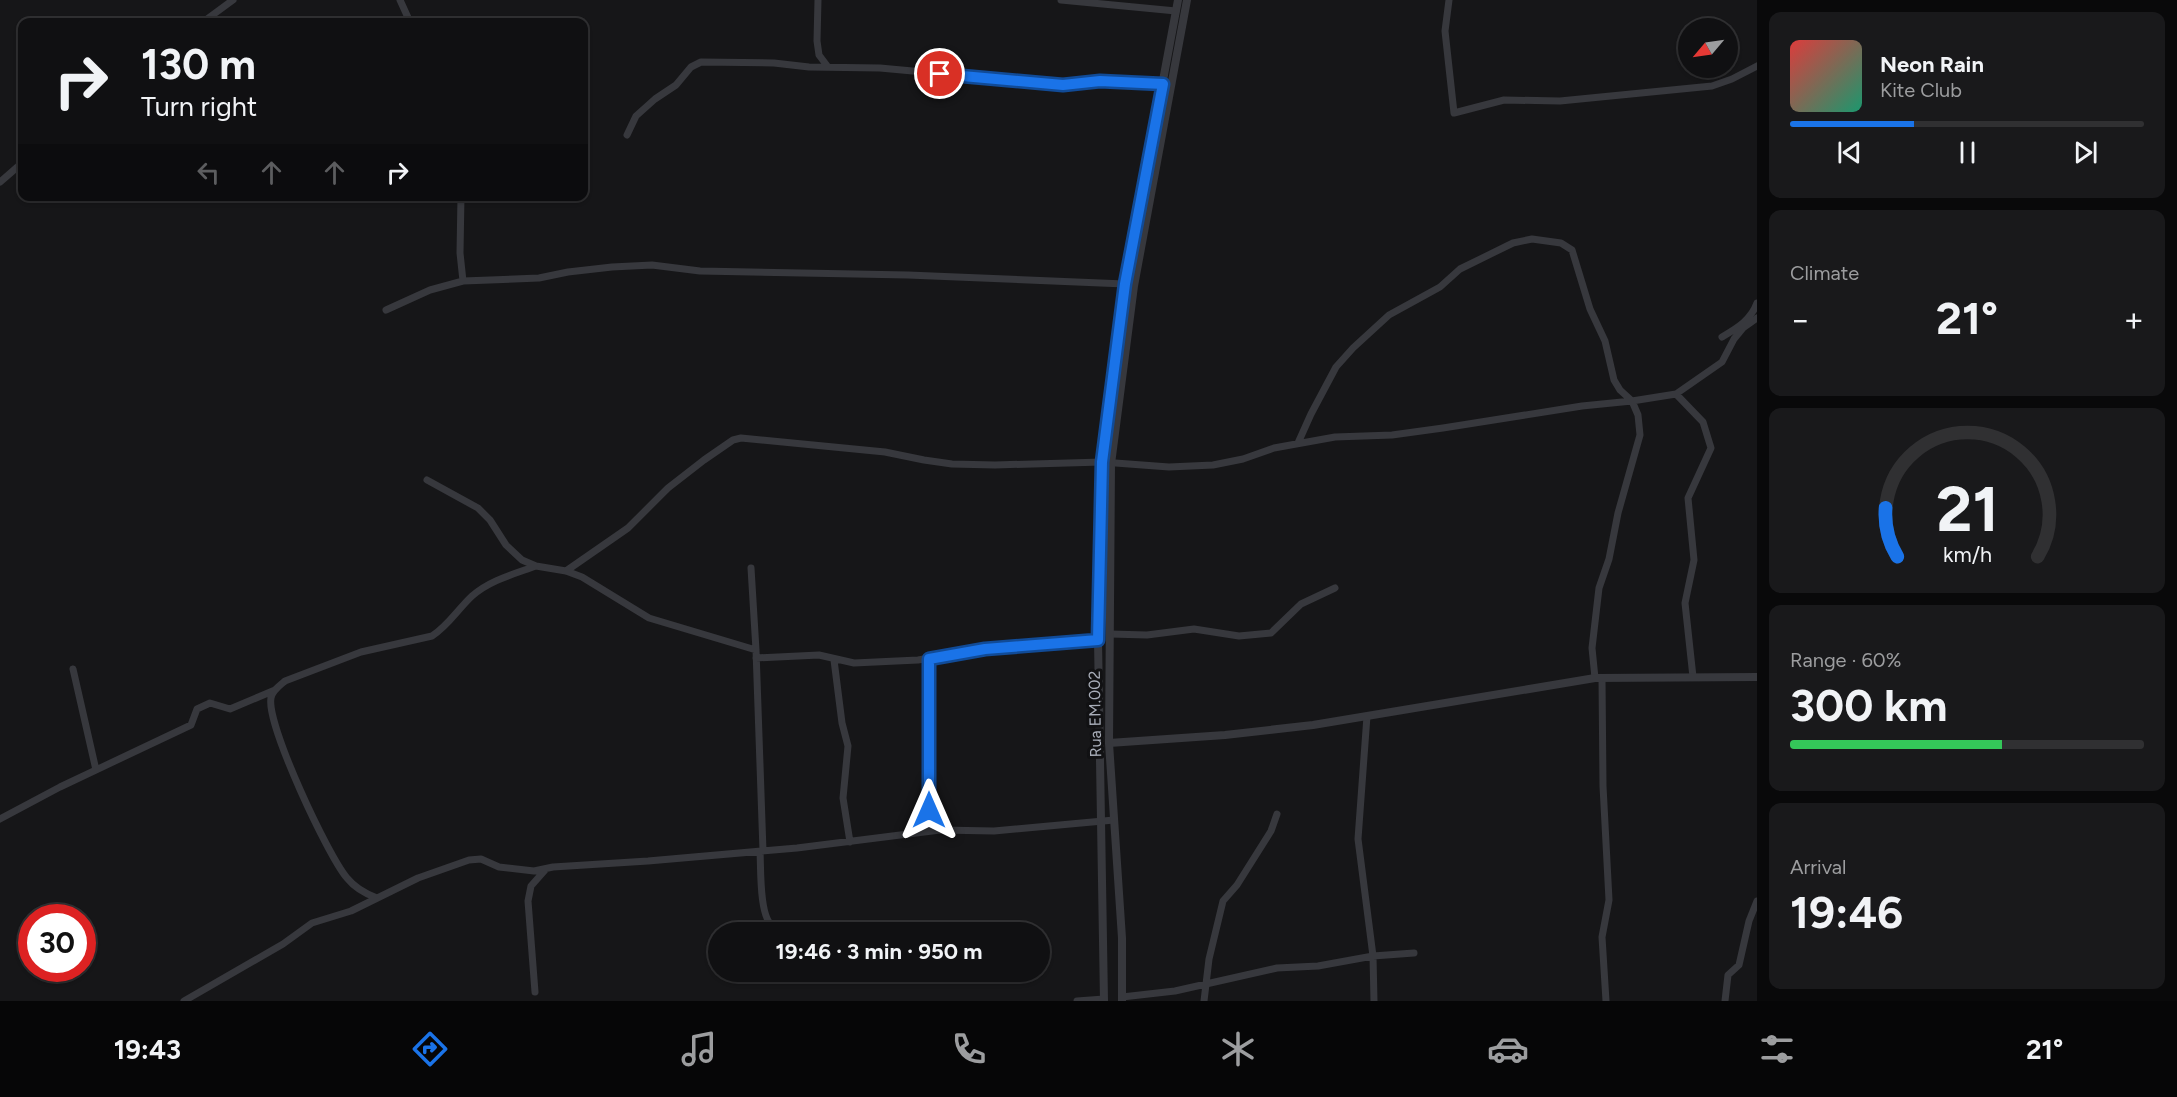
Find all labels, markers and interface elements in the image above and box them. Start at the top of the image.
north arrow [1678,18,1738,78]
map controls [1678,18,1738,78]
text: 130 m [141,39,256,90]
icon: right [42,42,120,120]
pin [914,48,965,99]
text: Neon Rain [1880,51,1984,78]
icon: arrive [923,57,956,90]
text: Kite Club [1880,78,1962,102]
text: Turn right [141,90,257,123]
icon: previous [1833,136,1866,169]
icon: pause [1951,136,1984,169]
icon: next [2069,136,2102,169]
icon: left [192,156,225,189]
icon: ahead [255,156,288,189]
icon: ahead [318,156,351,189]
icon: right [381,156,414,189]
text: Climate [1790,261,1859,285]
text: 21° [1936,291,1998,345]
text: − [1790,300,1811,339]
text: + [2123,300,2144,339]
text: 21 [1936,473,1998,548]
text: km/h [1943,543,1991,568]
text: Range · 60% [1790,648,1901,672]
street label: Rua EM.002 [1085,670,1105,758]
text: 300 km [1790,678,1948,732]
position arrow [897,778,961,842]
text: Arrival [1790,855,1846,879]
text: 19:46 [1790,885,1903,939]
speed limit sign: 30 [18,904,96,982]
text: 19:46 · 3 min · 950 m [776,938,982,965]
icon: directions [409,1028,451,1070]
icon: music [678,1028,720,1070]
icon: phone [948,1028,990,1070]
icon: climate [1217,1028,1259,1070]
icon: car [1487,1028,1529,1070]
icon: filters [1756,1028,1798,1070]
text: 19:43 [114,1033,181,1066]
text: 21° [2026,1033,2063,1066]

